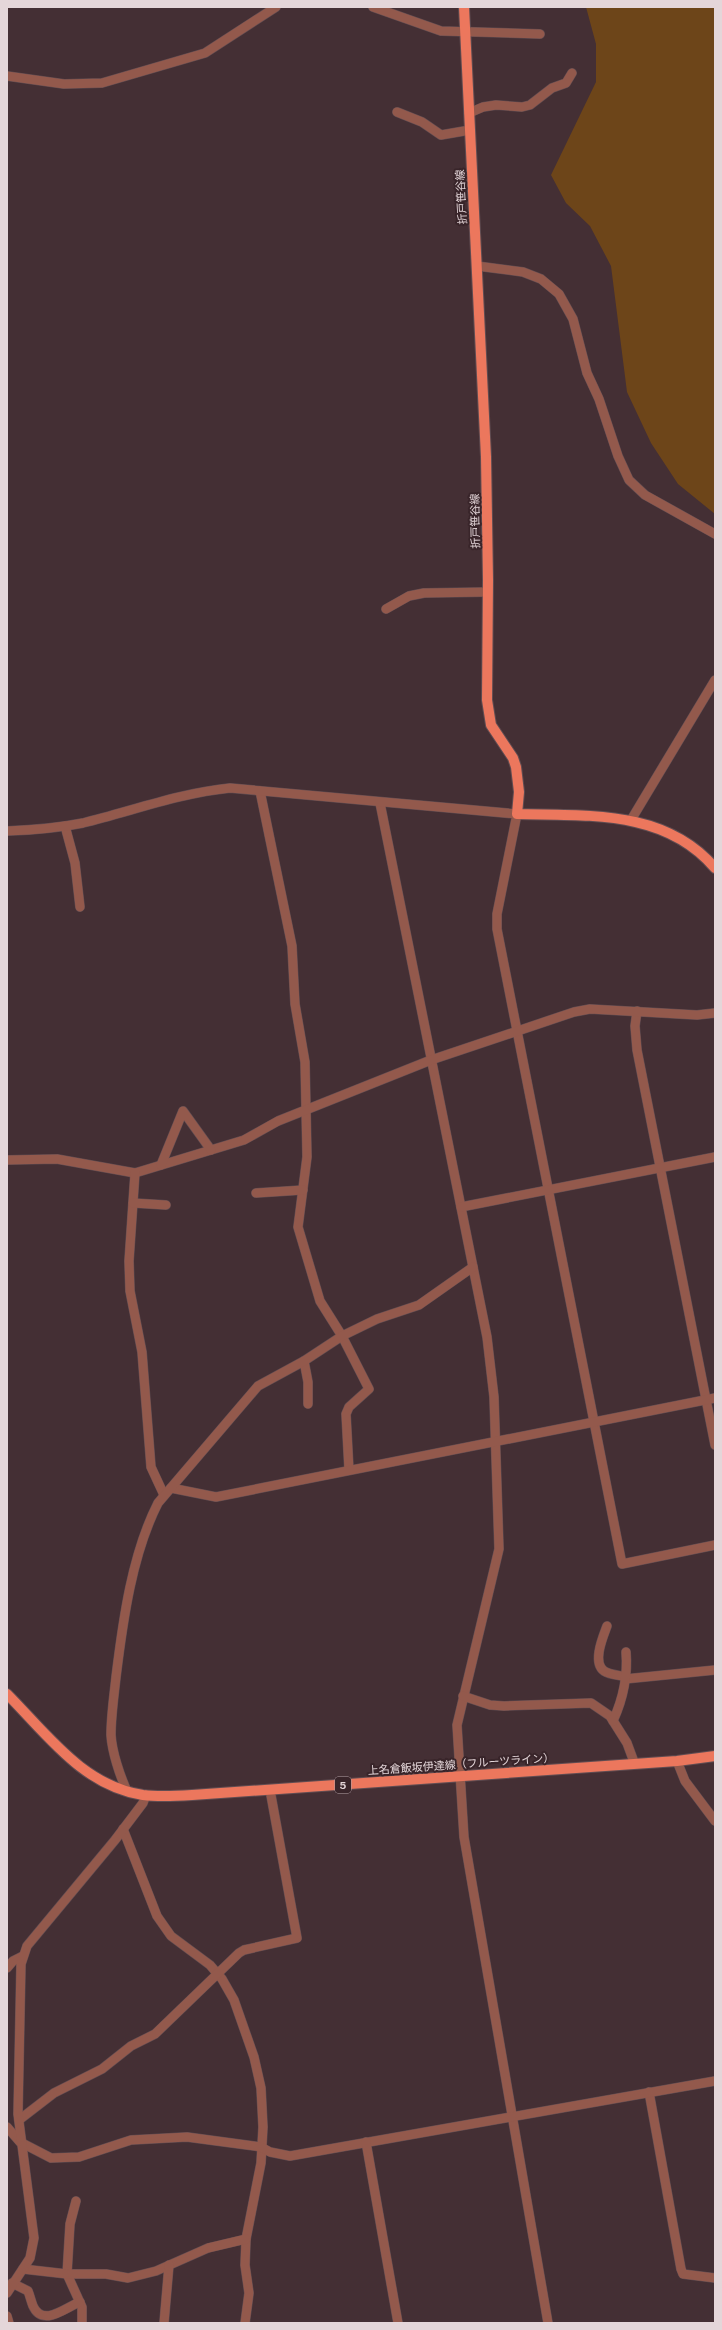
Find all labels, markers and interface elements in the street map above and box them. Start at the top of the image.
street label: 折戸笹谷線 [454,169,468,225]
street label: 折戸笹谷線 [469,493,481,549]
street label: 上名倉飯坂伊達線（フルーツライン） [367,1752,555,1776]
road number: 5 [335,1777,351,1793]

